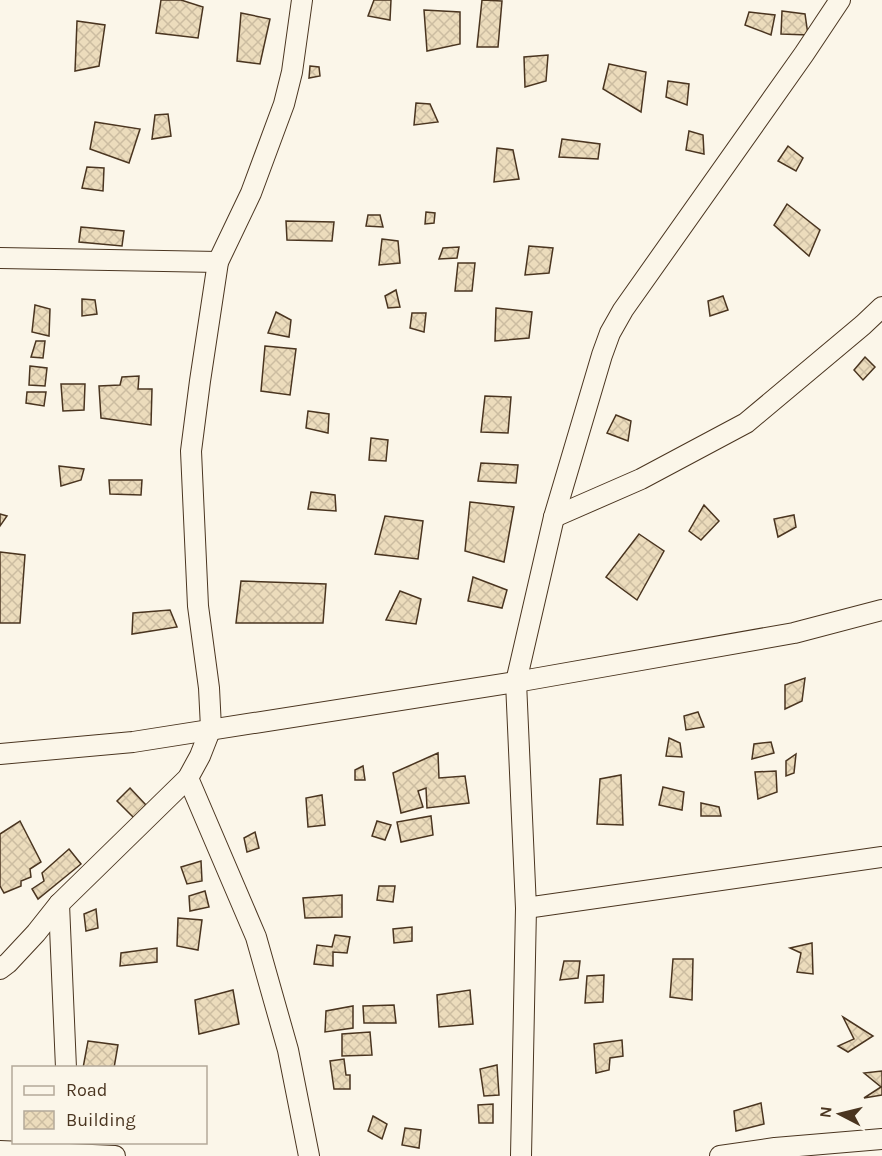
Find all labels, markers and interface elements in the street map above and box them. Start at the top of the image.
legend [12,1066,207,1144]
text: Road [66,1079,107,1101]
north arrow [810,1084,870,1144]
text: N [815,1105,836,1119]
text: Building [66,1109,136,1131]

